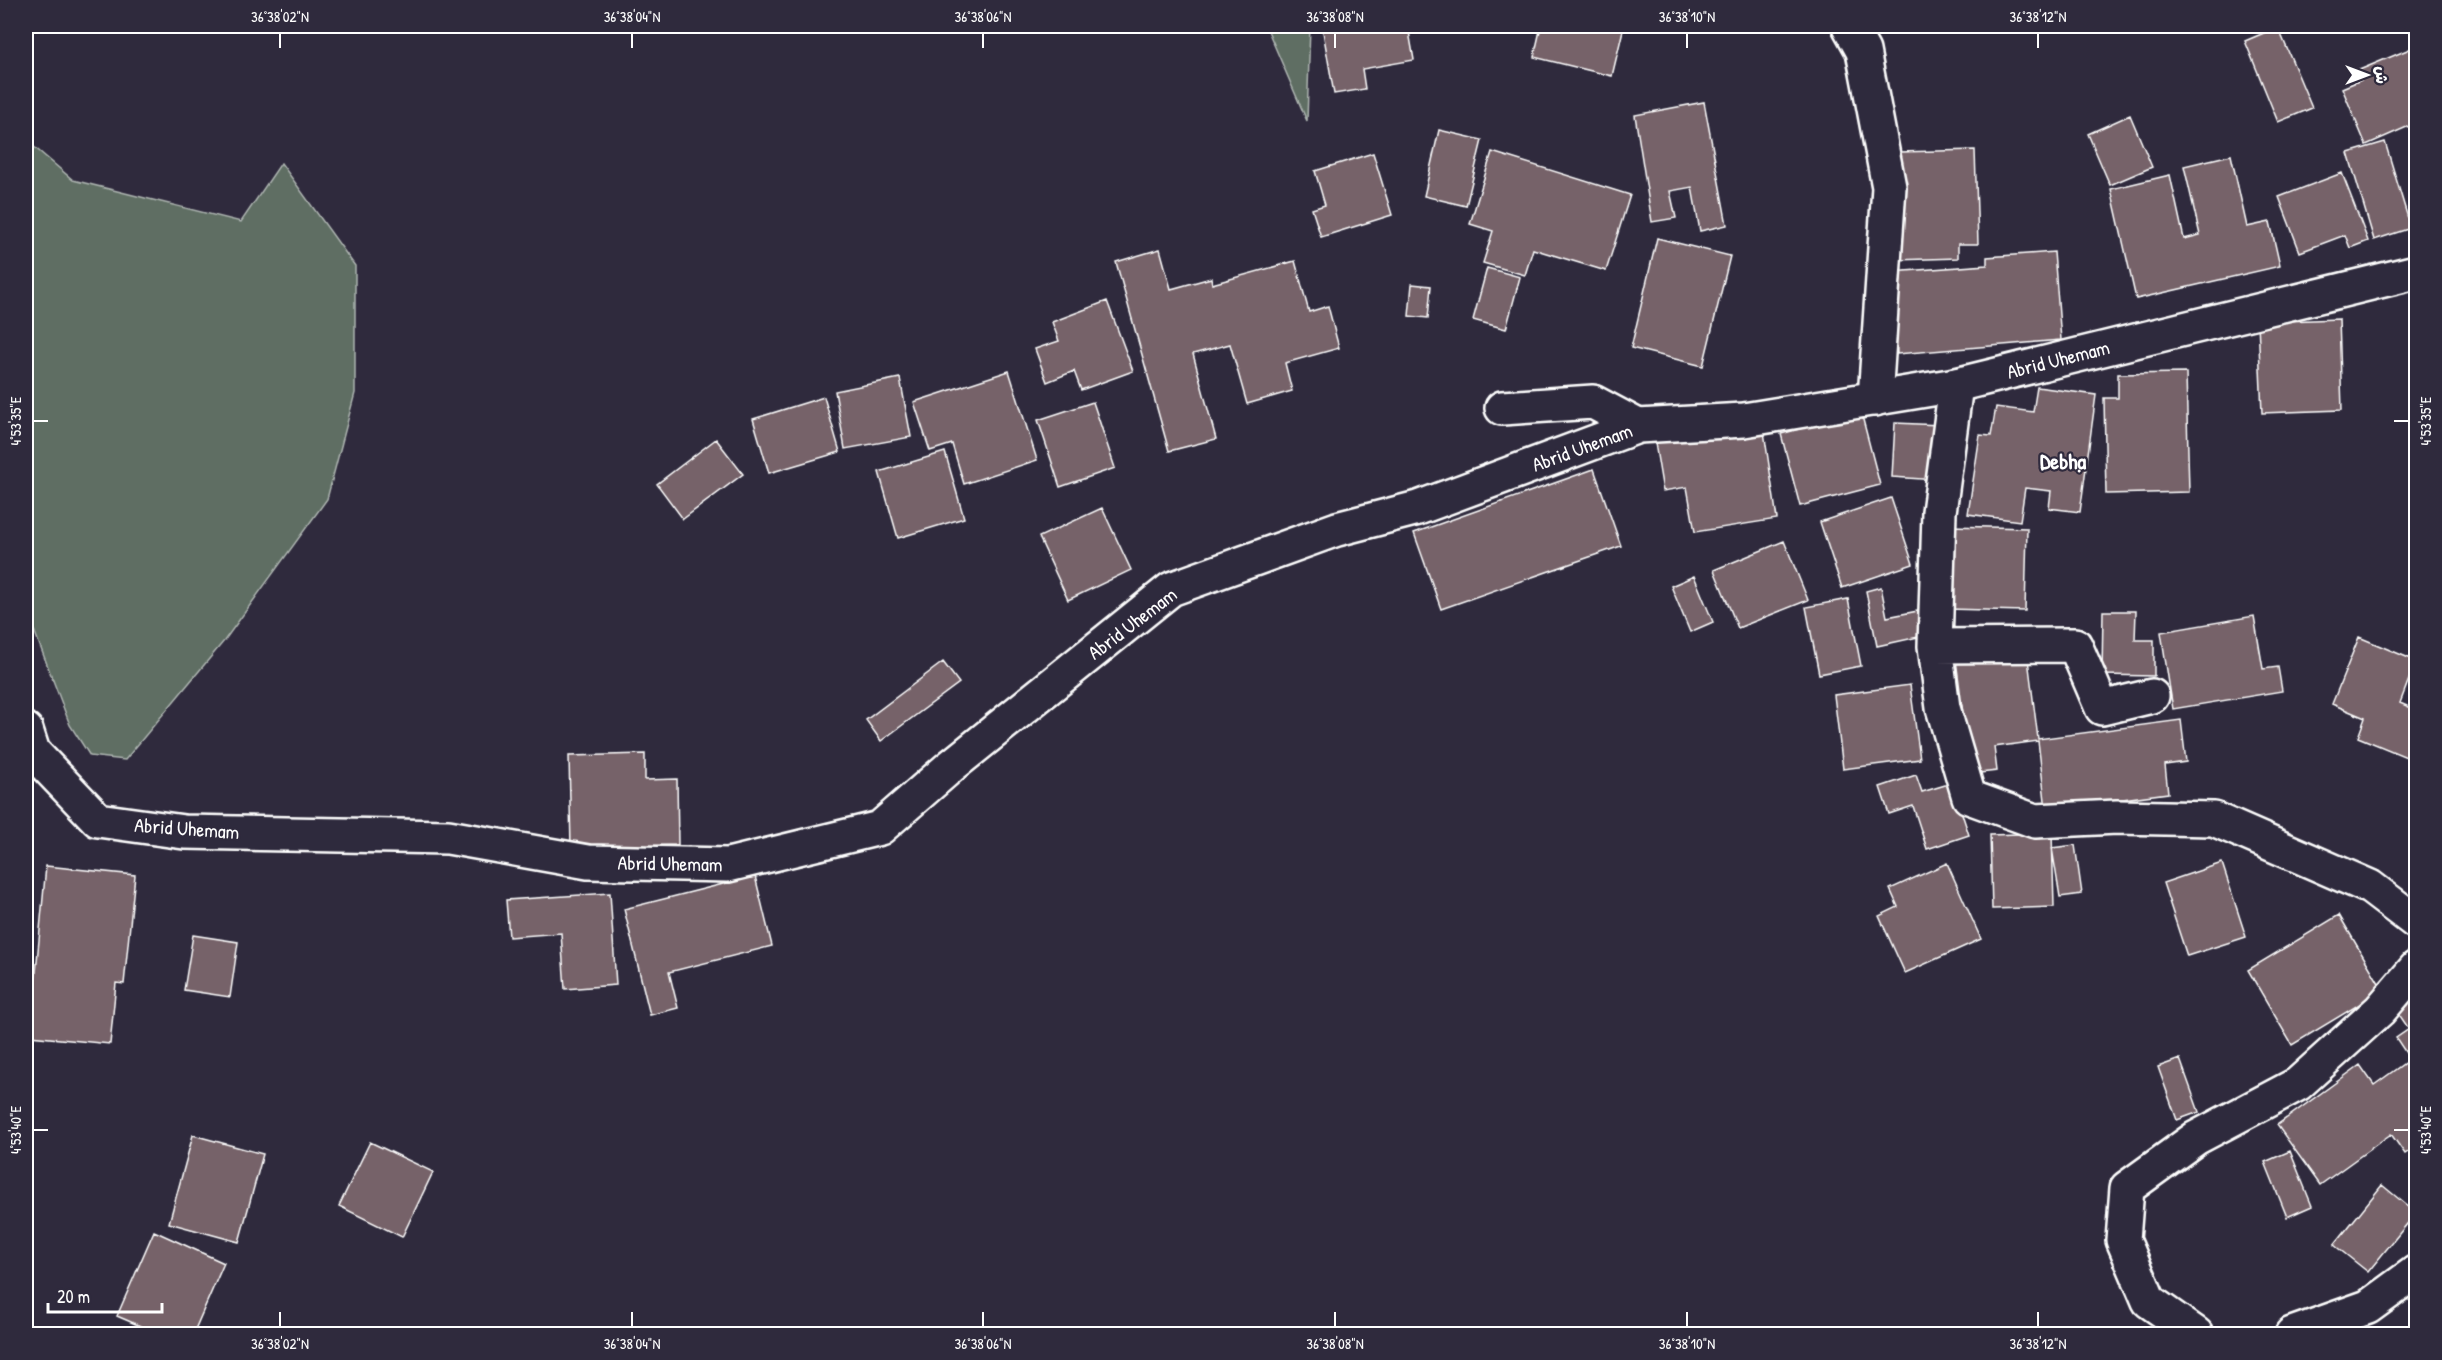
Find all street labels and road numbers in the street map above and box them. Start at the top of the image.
street label: Abrid Uhemam [2004,333,2112,385]
street label: Abrid Uhemam [1528,416,1636,478]
street label: Abrid Uhemam [1082,581,1182,665]
street label: Abrid Uhemam [134,811,240,845]
street label: Abrid Uhemam [617,849,723,877]

